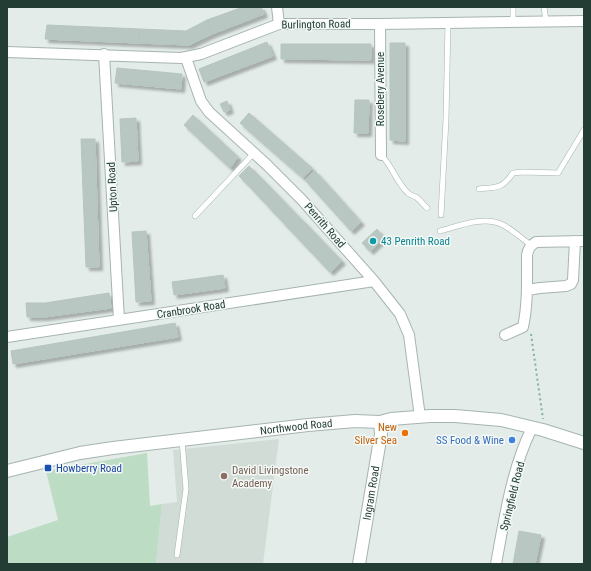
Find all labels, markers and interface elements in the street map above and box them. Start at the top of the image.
street label: Burlington Road [281,17,351,32]
street label: Rosebery Avenue [374,52,387,126]
street label: Upton Road [105,162,120,212]
street label: Penrith Road [301,200,348,251]
place label: 43 Penrith Road [381,235,450,248]
marker: 43 Penrith Road [368,236,378,246]
street label: Cranbrook Road [156,298,226,321]
street label: Northwood Road [259,417,333,438]
place label: New Silver Sea [354,421,397,447]
marker: New Silver Sea [400,428,410,438]
place label: SS Food & Wine [436,434,504,447]
marker: SS Food & Wine [507,435,517,445]
street label: Springfield Road [498,460,527,532]
place label: Howberry Road [56,462,122,475]
marker: Howberry Road [43,463,53,473]
place label: David Livingstone Academy [232,464,309,490]
street label: Ingram Road [361,465,382,521]
marker: David Livingstone Academy [219,471,229,481]

